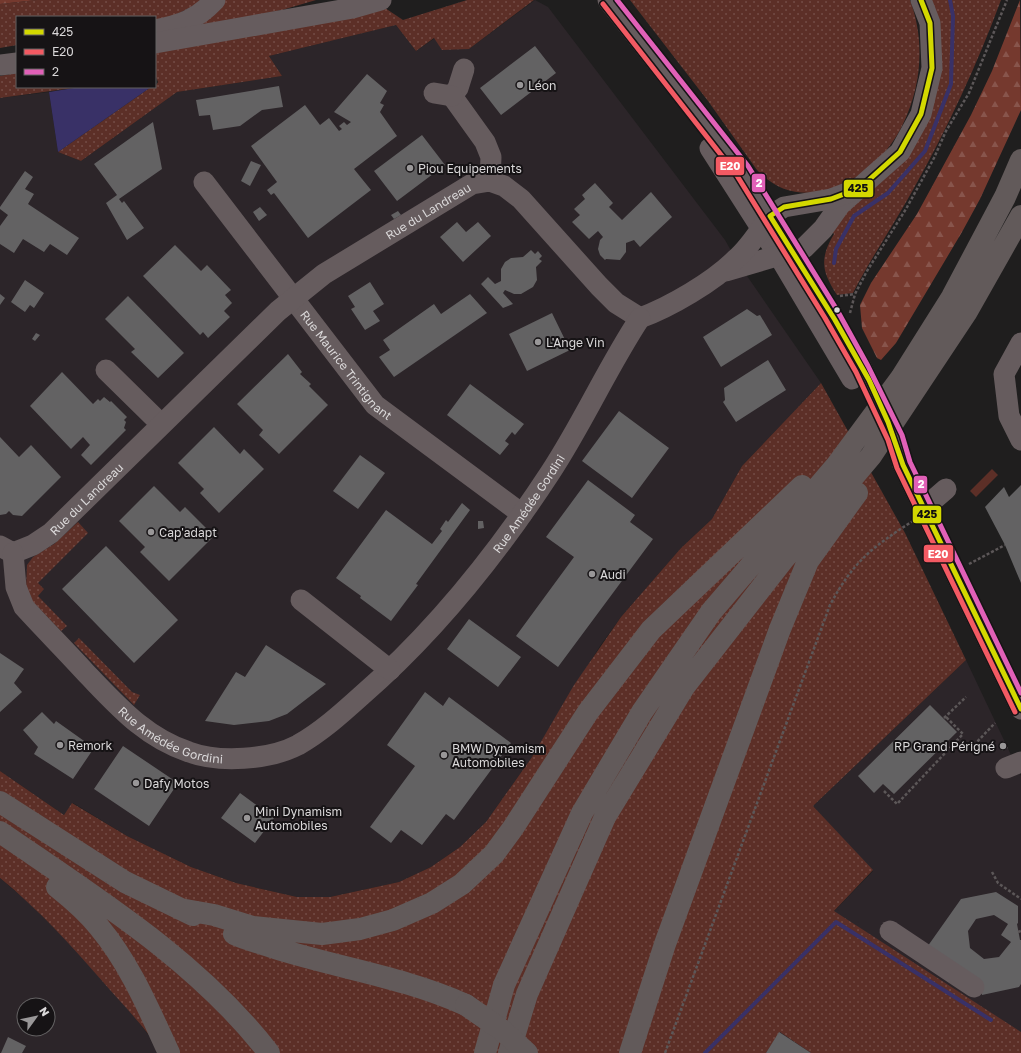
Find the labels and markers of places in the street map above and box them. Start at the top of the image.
place label: Léon [528,78,556,93]
marker: Léon [515,80,525,90]
place label: Piou Equipements [418,161,522,176]
marker: Piou Equipements [405,163,415,173]
unlabelled marker [832,305,842,315]
place label: L'Ange Vin [546,335,605,350]
marker: L'Ange Vin [533,337,543,347]
place label: Cap'adapt [159,525,217,540]
marker: Cap'adapt [146,527,156,537]
place label: Audi [600,567,626,582]
marker: Audi [587,569,597,579]
place label: Remork [68,738,113,753]
place label: RP Grand Périgné [894,739,995,754]
marker: Remork [55,740,65,750]
place label: BMW Dynamism Automobiles [452,741,545,770]
marker: RP Grand Périgné [998,741,1008,751]
marker: BMW Dynamism Automobiles [439,750,449,760]
place label: Dafy Motos [144,776,209,791]
marker: Dafy Motos [131,778,141,788]
place label: Mini Dynamism Automobiles [255,804,342,833]
marker: Mini Dynamism Automobiles [242,813,252,823]

